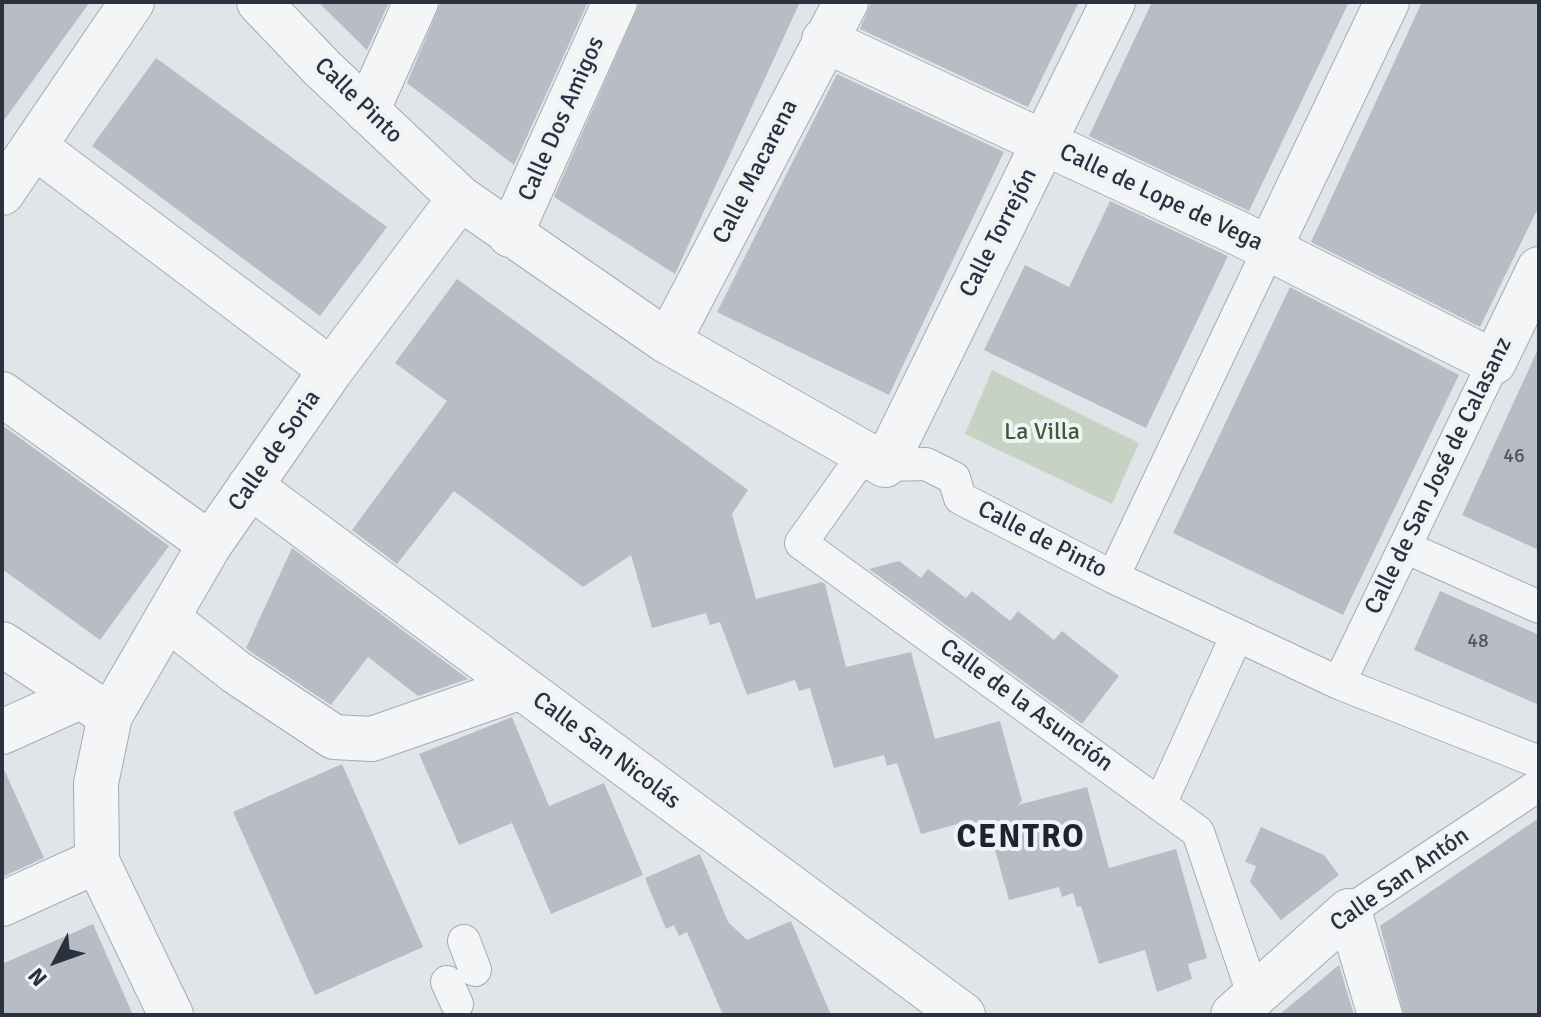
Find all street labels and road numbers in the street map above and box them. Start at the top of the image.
street label: Calle Dos Amigos [513,32,611,206]
street label: Calle Pinto [308,52,408,150]
street label: Calle Macarena [707,95,805,249]
street label: Calle de Lope de Vega [1055,138,1267,258]
street label: Calle Torrejón [954,164,1044,302]
street label: Calle de San José de Calasanz [1359,333,1519,619]
street label: Calle de Soria [223,385,327,517]
street label: Calle de Pinto [973,495,1111,585]
street label: Calle de la Asunción [934,634,1118,778]
street label: Calle San Nicolás [526,686,686,816]
street label: Calle San Antón [1325,822,1475,938]

